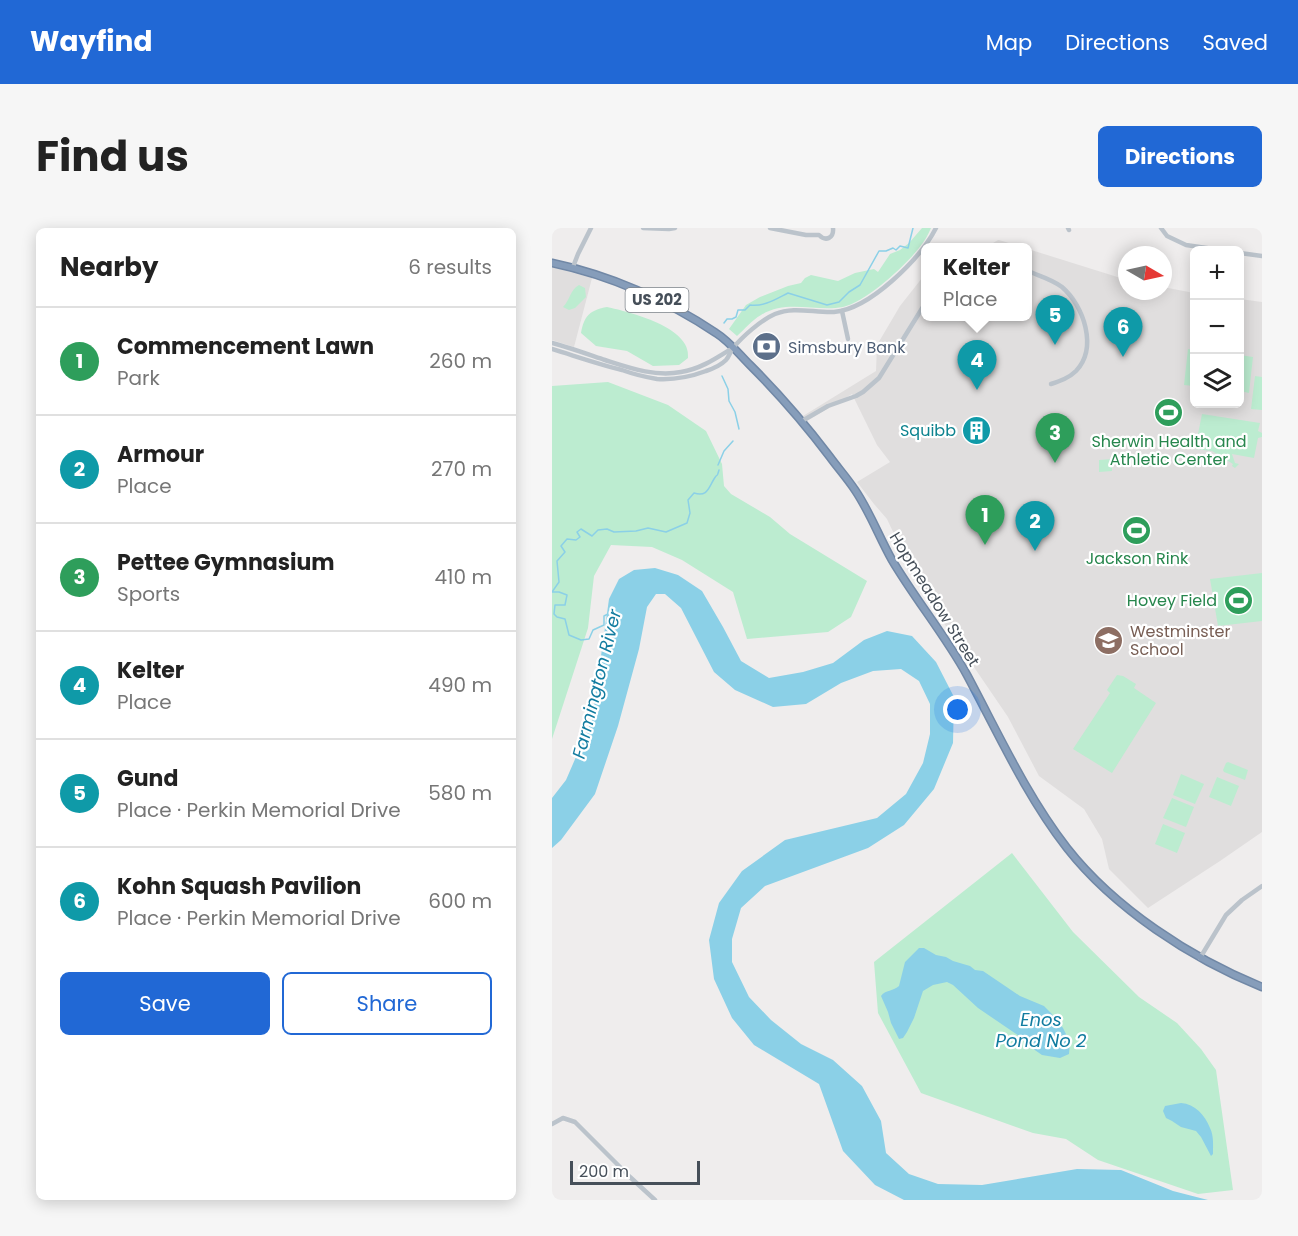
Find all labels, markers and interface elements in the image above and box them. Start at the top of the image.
text: Wayfind [30,22,152,61]
text: Map [986,28,1032,57]
text: Directions [1065,28,1169,57]
text: Saved [1202,28,1268,57]
button: Directions [1098,126,1262,187]
text: Find us [36,127,189,186]
popup [921,243,1032,321]
north arrow [1118,246,1172,300]
map controls [1190,246,1244,408]
button: + [1190,246,1244,300]
text: Nearby [60,249,158,285]
text: Kelter [943,252,1010,283]
text: 6 results [408,253,492,281]
text: Place [943,285,997,313]
road number: US 202 [626,288,688,312]
pin: 5 [1036,296,1074,345]
button: − [1190,300,1244,354]
pin: 6 [1104,308,1142,357]
text: Commencement Lawn [117,331,374,362]
bank icon: Simsbury Bank [751,331,783,363]
place label: Simsbury Bank [788,336,906,359]
pin: 4 [958,340,996,390]
text: 1 [76,347,83,375]
text: 260 m [429,347,492,375]
button: layers [1190,354,1244,408]
text: Park [117,364,160,392]
sports icon: Sherwin Health and Athletic Center [1153,397,1185,429]
building icon: Squibb [961,414,993,446]
pin: 3 [1036,414,1074,463]
place label: Squibb [900,419,956,442]
place label: Sherwin Health and Athletic Center [1091,430,1247,471]
text: Armour [117,439,204,470]
text: 2 [74,455,85,483]
text: 270 m [431,455,492,483]
text: Place [117,472,172,500]
pin: 1 [966,496,1004,545]
pin: 2 [1016,502,1054,551]
sports icon: Jackson Rink [1121,514,1153,546]
street label: Hopmeadow Street [884,528,985,671]
text: Pettee Gymnasium [117,547,335,578]
place label: Jackson Rink [1086,547,1189,570]
text: 3 [73,563,86,591]
text: 410 m [435,563,492,591]
text: Sports [117,580,180,608]
sports icon: Hovey Field [1222,584,1254,616]
place label: Hovey Field [1127,589,1217,612]
water label: Farmington River [566,605,627,761]
place label: Westminster School [1130,620,1230,661]
school or university icon: Westminster School [1093,624,1125,656]
text: Kelter [117,655,184,686]
text: 4 [73,671,86,699]
text: 490 m [428,671,492,699]
text: Place [117,688,172,716]
your location [943,695,972,724]
text: Gund [117,763,178,794]
text: 5 [73,779,86,807]
text: 580 m [428,779,492,807]
text: Place · Perkin Memorial Drive [117,796,401,824]
text: Kohn Squash Pavilion [117,871,361,902]
text: 6 [73,887,86,915]
text: 600 m [428,887,492,915]
text: Place · Perkin Memorial Drive [117,904,401,932]
button: Save [60,972,270,1035]
button: Share [282,972,492,1035]
water label: Enos Pond No 2 [996,1007,1087,1053]
scale bar [570,1158,700,1186]
text: 200 m [579,1160,629,1183]

